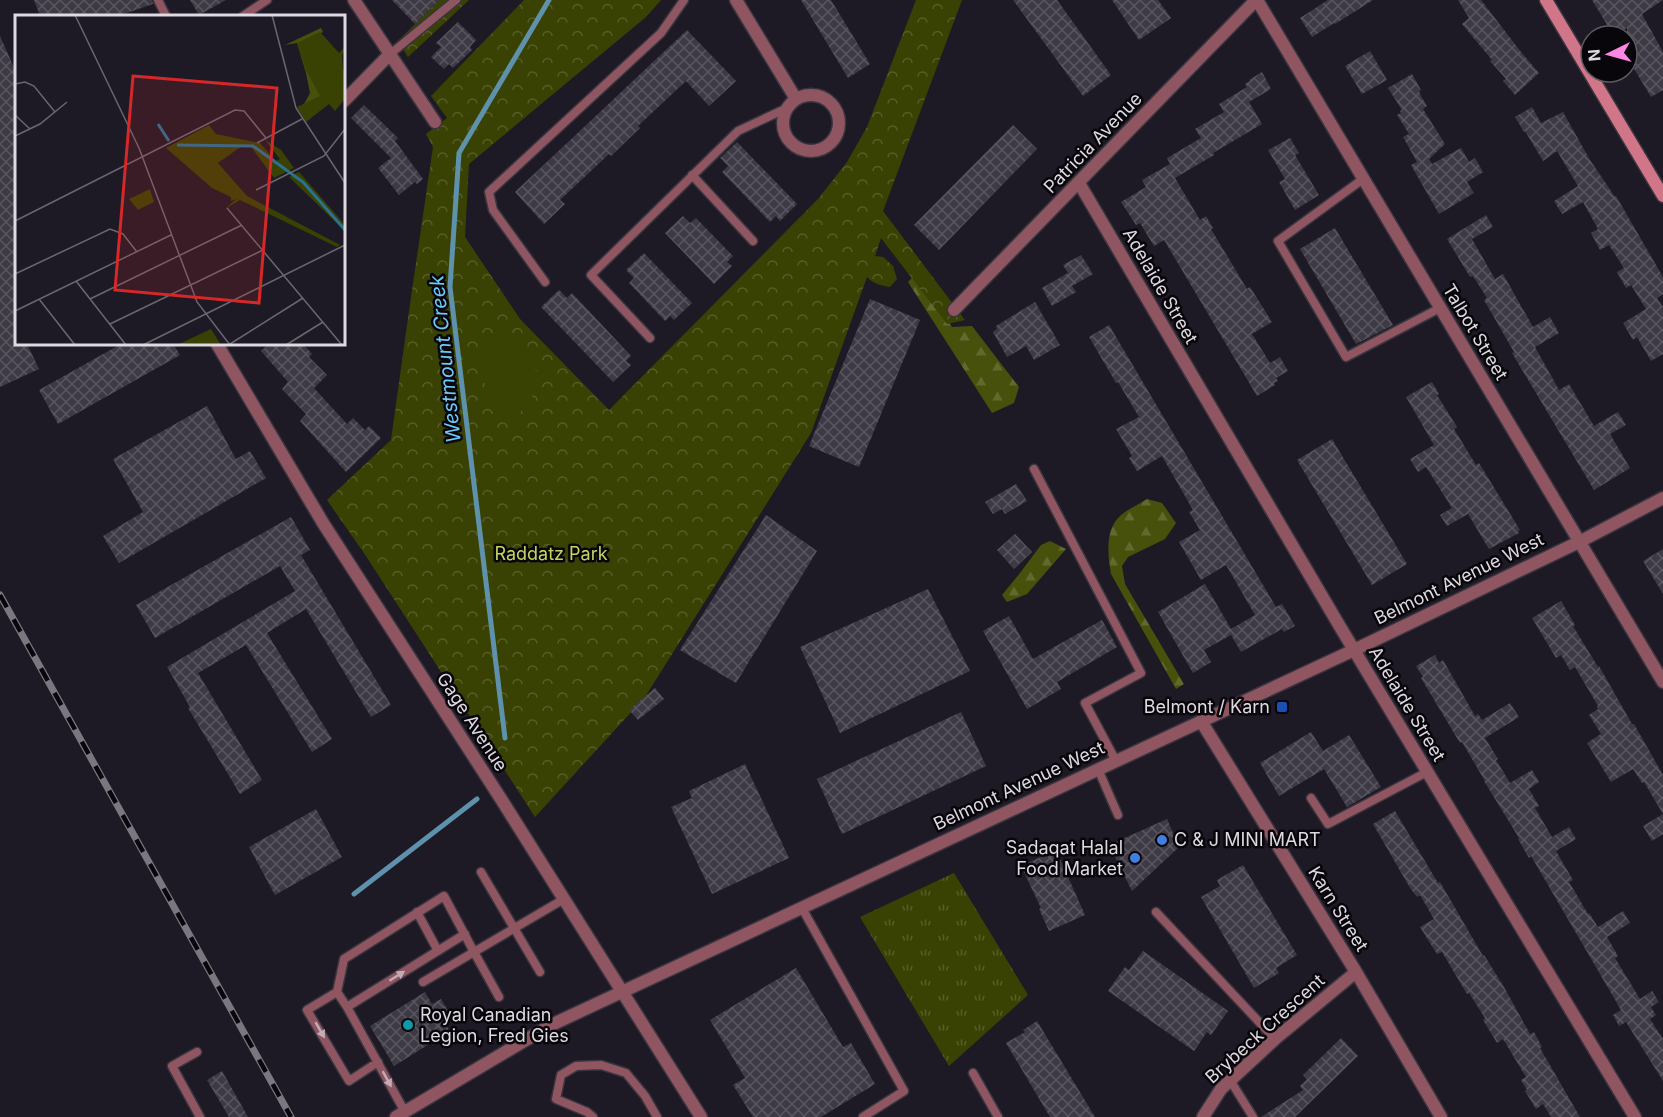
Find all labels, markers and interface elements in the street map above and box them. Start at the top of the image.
inset map [15,15,345,345]
north arrow [1579,24,1639,84]
text: N [1584,48,1605,62]
street label: Patricia Avenue [1039,88,1146,197]
street label: Adelaide Street [1119,224,1202,347]
water label: Westmount Creek [424,273,466,444]
street label: Talbot Street [1439,280,1512,384]
street label: Belmont Avenue West [1371,528,1547,629]
park label: Raddatz Park [494,543,608,564]
street label: Adelaide Street [1365,643,1450,765]
street label: Gage Avenue [433,668,512,775]
place label: Belmont / Karn [1144,696,1270,717]
marker: Belmont / Karn [1275,700,1289,714]
street label: Belmont Avenue West [930,737,1108,834]
place label: C & J MINI MART [1174,829,1321,850]
marker: C & J MINI MART [1155,833,1169,847]
place label: Sadaqat Halal Food Market [1006,837,1123,879]
marker: Sadaqat Halal Food Market [1128,851,1142,865]
street label: Karn Street [1304,863,1373,955]
street label: Brybeck Crescent [1201,970,1329,1088]
one-way arrow [389,971,405,982]
place label: Royal Canadian Legion, Fred Gies [420,1004,569,1046]
marker: Royal Canadian Legion, Fred Gies [401,1018,415,1032]
one-way arrow [314,1022,324,1039]
one-way arrow [382,1071,392,1088]

